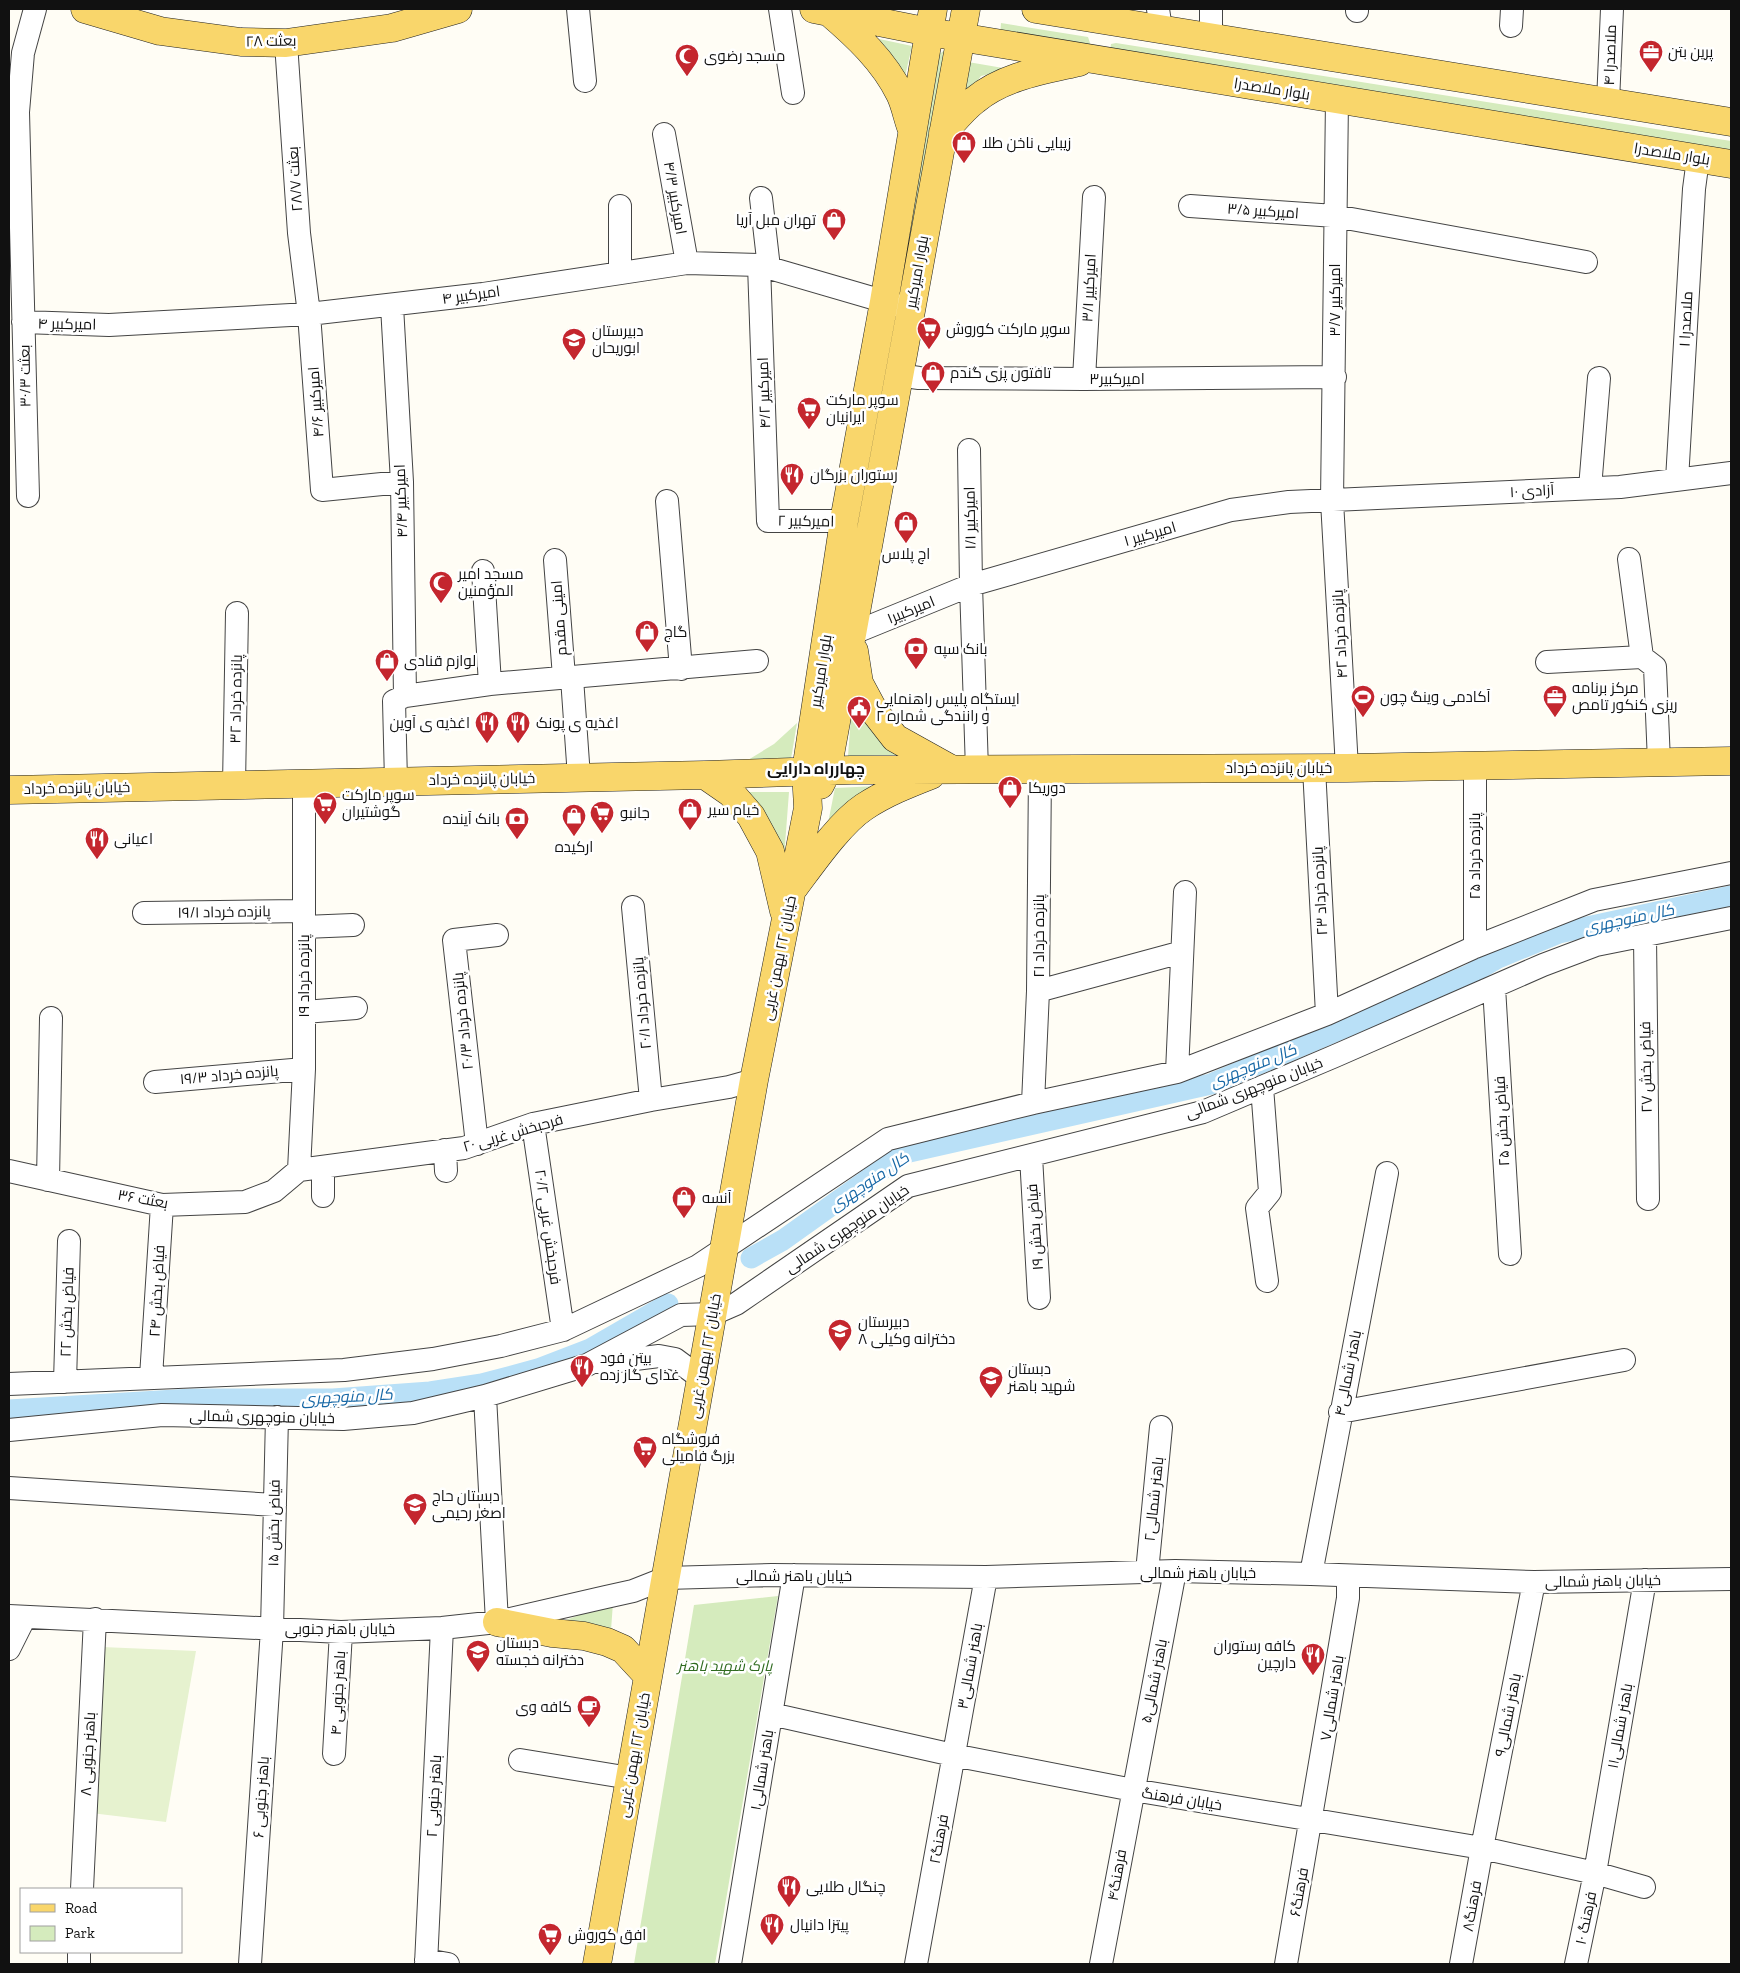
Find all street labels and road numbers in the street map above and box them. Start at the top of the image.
street label: ملاصدرا ۴ [1600,24,1620,86]
street label: بعثت ۲۸ [245,32,297,50]
street label: بلوار ملاصدرا [1233,74,1311,104]
street label: بلوار ملاصدرا [1633,139,1711,169]
street label: بعثت ۲۸/۷ [284,146,306,212]
street label: امیرکبیر ۴/۳ [660,160,690,236]
street label: امیرکبیر ۳/۵ [1226,200,1300,222]
street label: بلوار امیرکبیر [902,234,932,311]
street label: امیرکبیر ۳/۱ [1078,253,1100,323]
street label: امیرکبیر ۳/۷ [1326,263,1344,337]
street label: امیرکبیر ۴ [441,282,501,308]
street label: ملاصدرا ۱ [1676,291,1696,347]
street label: امیرکبیر ۴ [38,314,96,334]
street label: بعثت ۳۰/۳ [15,344,35,408]
street label: امیرکبیر ۴/۲ [754,357,774,429]
street label: امیرکبیر ۴/۶ [305,366,327,438]
street label: امیرکبیر۳ [1089,370,1145,388]
street label: امیرکبیر ۴/۴ [391,464,411,538]
street label: آزادی ۱۰ [1509,481,1555,502]
street label: امیرکبیر ۱/۱ [960,486,980,550]
street label: امیرکبیر ۲ [778,512,834,530]
street label: امیرکبیر ۱ [1122,518,1178,550]
street label: امینی مقدم [547,580,572,656]
street label: پانزده خرداد ۴۲ [1329,589,1352,679]
street label: امیرکبیر۱ [884,592,938,628]
street label: بلوار امیرکبیر [806,633,836,710]
street label: پانزده خرداد ۳۲ [226,654,247,744]
street label: خیابان پانزده خرداد [1226,759,1332,778]
street label: خیابان پانزده خرداد [429,769,536,790]
street label: خیابان پانزده خرداد [24,778,131,799]
street label: پانزده خرداد ۲۵ [1466,812,1485,900]
street label: پانزده خرداد ۲۳ [1309,846,1332,936]
street label: خیابان ۲۲ بهمن غربی [758,894,801,1022]
street label: پانزده خرداد ۲۱ [1030,894,1049,978]
street label: پانزده خرداد ۱۹/۱ [177,902,271,923]
street label: پانزده خرداد ۱۹ [295,934,314,1018]
street label: پانزده خرداد ۲۰/۱ [629,956,656,1050]
street label: پانزده خرداد ۲۰/۳ [449,971,478,1071]
street label: فیاض بخش ۲۷ [1636,1021,1657,1113]
street label: خیابان منوچهری شمالی [1183,1054,1326,1123]
street label: پانزده خرداد ۱۹/۳ [179,1062,279,1089]
street label: فیاض بخش ۲۵ [1491,1075,1514,1167]
street label: فرحبخش غربی ۲۰ [461,1110,565,1157]
street label: فرحبخش غربی ۲۰/۲ [530,1168,565,1286]
street label: خیابان منوچهری شمالی [782,1181,913,1278]
street label: فیاض بخش ۱۹ [1023,1183,1048,1271]
street label: بعثت ۳۶ [116,1186,170,1212]
street label: فیاض بخش ۲۴ [146,1244,169,1338]
street label: فیاض بخش ۲۲ [56,1267,79,1357]
street label: خیابان ۲۲ بهمن غربی [685,1292,726,1420]
street label: باهنر شمالی۴ [1331,1329,1366,1418]
street label: خیابان منوچهری شمالی [189,1407,335,1428]
street label: باهنر شمالی۲ [1141,1456,1168,1542]
street label: فیاض بخش ۱۵ [264,1479,285,1567]
street label: خیابان باهنر شمالی [1140,1564,1256,1583]
street label: خیابان باهنر شمالی [736,1567,852,1586]
street label: خیابان باهنر شمالی [1545,1571,1661,1592]
street label: خیابان باهنر جنوبی [285,1620,395,1639]
street label: باهنر شمالی۳ [954,1622,987,1711]
street label: باهنر شمالی۵ [1137,1637,1172,1725]
street label: باهنر جنوبی ۴ [327,1650,350,1736]
street label: باهنر شمالی۷ [1316,1654,1349,1742]
street label: باهنر شمالی۹ [1491,1672,1526,1759]
street label: باهنر شمالی۱۱ [1604,1682,1637,1770]
street label: خیابان ۲۲ بهمن غربی [614,1691,655,1819]
street label: باهنر جنوبی ۸ [77,1712,100,1797]
street label: باهنر شمالی۱ [747,1728,778,1812]
street label: باهنر جنوبی ۲ [423,1754,446,1838]
street label: باهنر جنوبی ۶ [249,1756,274,1839]
street label: خیابان فرهنگ [1140,1784,1224,1815]
street label: فرهنگ۲ [926,1813,952,1865]
street label: فرهنگ۴ [1104,1848,1130,1902]
street label: فرهنگ۶ [1286,1866,1312,1918]
street label: فرهنگ۸ [1459,1879,1485,1933]
street label: فرهنگ ۱۰ [1572,1890,1600,1946]

